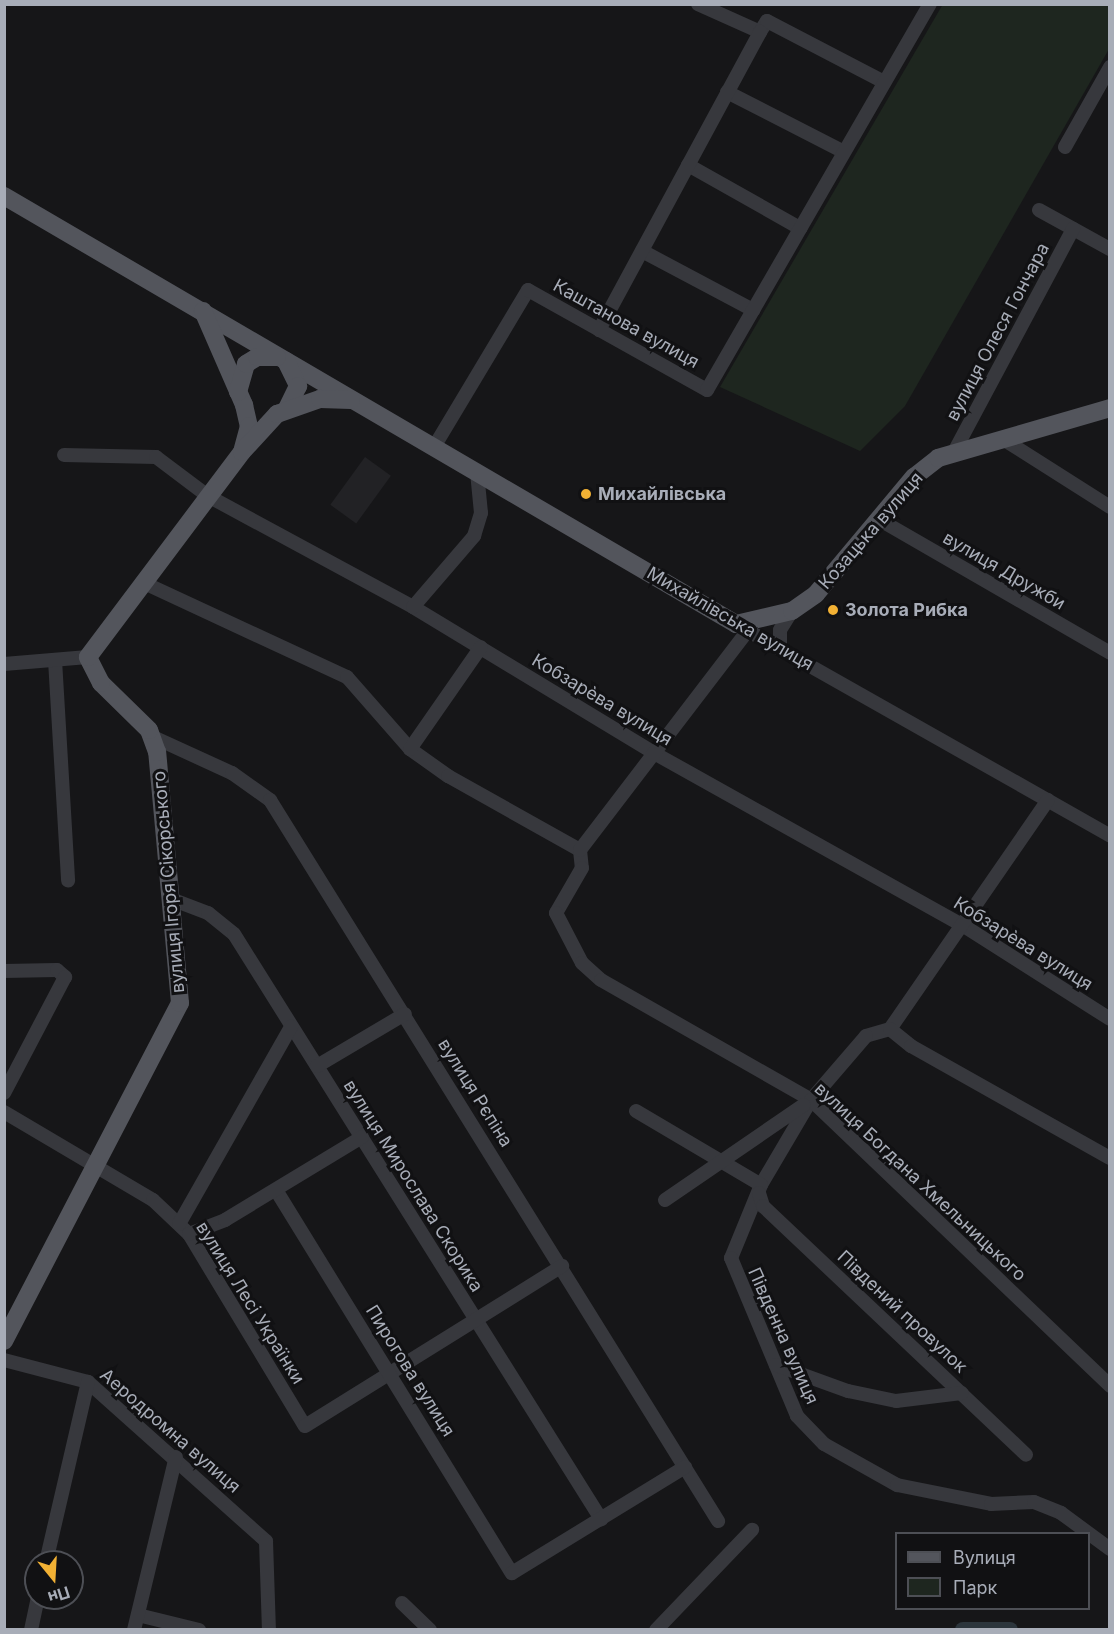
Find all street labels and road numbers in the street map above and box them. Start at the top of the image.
street label: вулиця Олеся Гончара [942,239,1054,425]
street label: Каштанова вулиця [549,275,703,373]
street label: Козацька вулиця [814,468,928,594]
street label: вулиця Дружби [939,527,1069,615]
street label: Михайлівська вулиця [643,562,817,676]
street label: Кобзарèва вулиця [528,650,676,750]
street label: вулиця Ігоря Сікорського [149,770,189,994]
street label: Кобзарèва вулиця [949,892,1097,996]
street label: вулиця Рєпіна [433,1035,517,1151]
street label: вулиця Мирослава Скорика [339,1076,487,1296]
street label: вулиця Богдана Хмельницького [810,1078,1030,1286]
street label: вулиця Лесі Українки [191,1218,309,1388]
street label: Південий провулок [833,1246,971,1378]
street label: Південна вулиця [743,1264,823,1408]
street label: Пирогова вулиця [361,1301,459,1441]
street label: Аеродромна вулиця [95,1364,245,1498]

